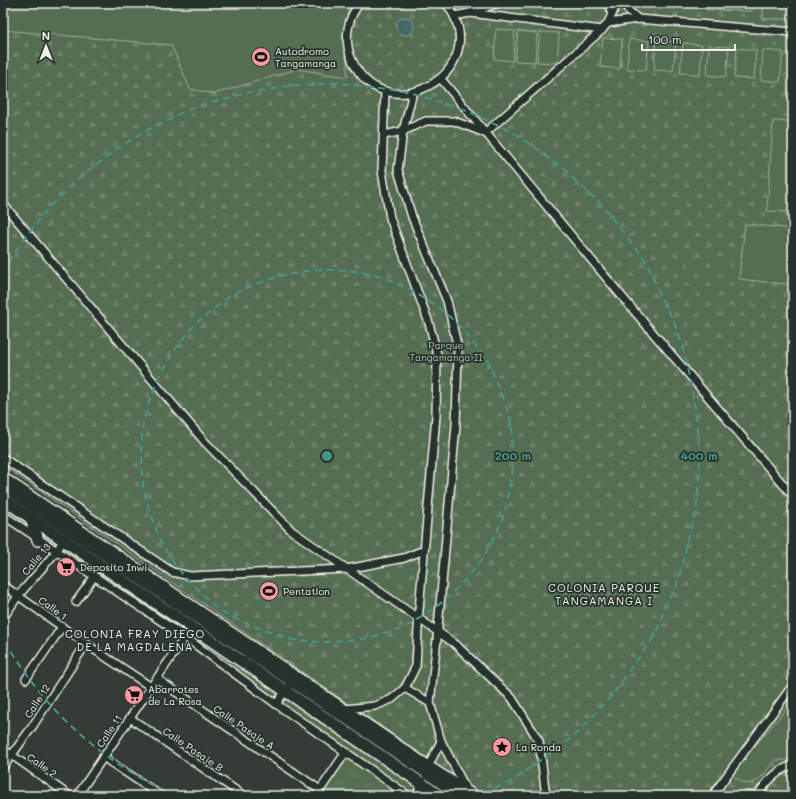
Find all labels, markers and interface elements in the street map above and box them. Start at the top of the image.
north arrow [26,26,66,66]
scale bar [642,26,735,52]
text: N [42,28,50,43]
text: 100 m [648,31,682,47]
place label: Autodromo Tangamanga [275,44,336,70]
sports icon: Autodromo Tangamanga [250,46,272,68]
park label: Parque Tangamanga II [409,338,483,364]
text: 200 m [495,447,531,463]
text: 400 m [681,447,717,463]
centre of rings [320,449,334,463]
street label: Calle 13 [18,540,54,578]
supermarket icon: Deposito Inwi [55,556,77,578]
place label: Deposito Inwi [80,560,147,574]
sports icon: Pentatlon [258,580,280,602]
district label: COLONIA PARQUE TANGAMANGA I [548,580,660,608]
place label: Pentatlon [283,584,330,598]
street label: Calle 1 [36,593,70,623]
district label: COLONIA FRAY DIEGO DE LA MAGDALENA [65,626,205,654]
street label: Calle 12 [21,681,53,721]
place label: Abarrotes de La Rosa [148,682,202,708]
supermarket icon: Abarrotes de La Rosa [123,684,145,706]
street label: Calle Pasaje A [211,701,277,753]
street label: Calle 11 [93,712,125,750]
street label: Calle Pasaje B [160,724,226,774]
place icon: La Ronda [491,736,513,758]
place label: La Ronda [516,740,561,754]
street label: Calle 2 [24,750,60,780]

